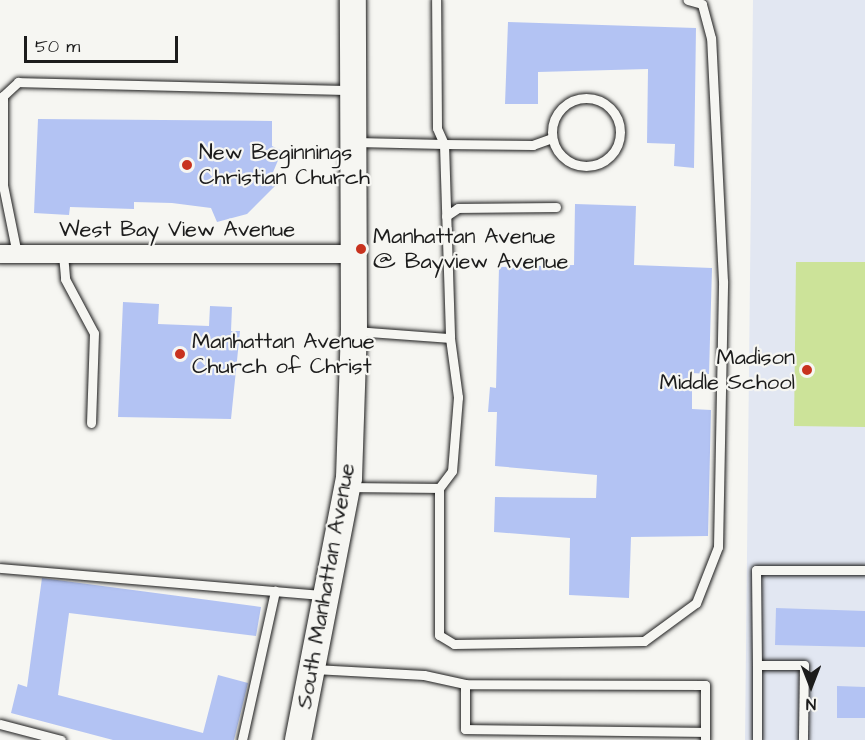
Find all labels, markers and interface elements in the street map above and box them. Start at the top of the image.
scale bar [27,24,182,62]
text: 50 m [35,34,80,59]
place label: New Beginnings Christian Church [199,139,370,190]
marker: New Beginnings Christian Church [180,158,194,172]
street label: West Bay View Avenue [59,217,295,243]
place label: Manhattan Avenue @ Bayview Avenue [373,223,568,274]
marker: Manhattan Avenue @ Bayview Avenue [354,242,368,256]
place label: Manhattan Avenue Church of Christ [192,328,375,380]
place label: Madison Middle School [660,344,795,396]
marker: Manhattan Avenue Church of Christ [173,347,187,361]
marker: Madison Middle School [800,363,814,377]
street label: South Manhattan Avenue [291,461,361,711]
north arrow [781,656,841,716]
text: N [806,693,816,715]

